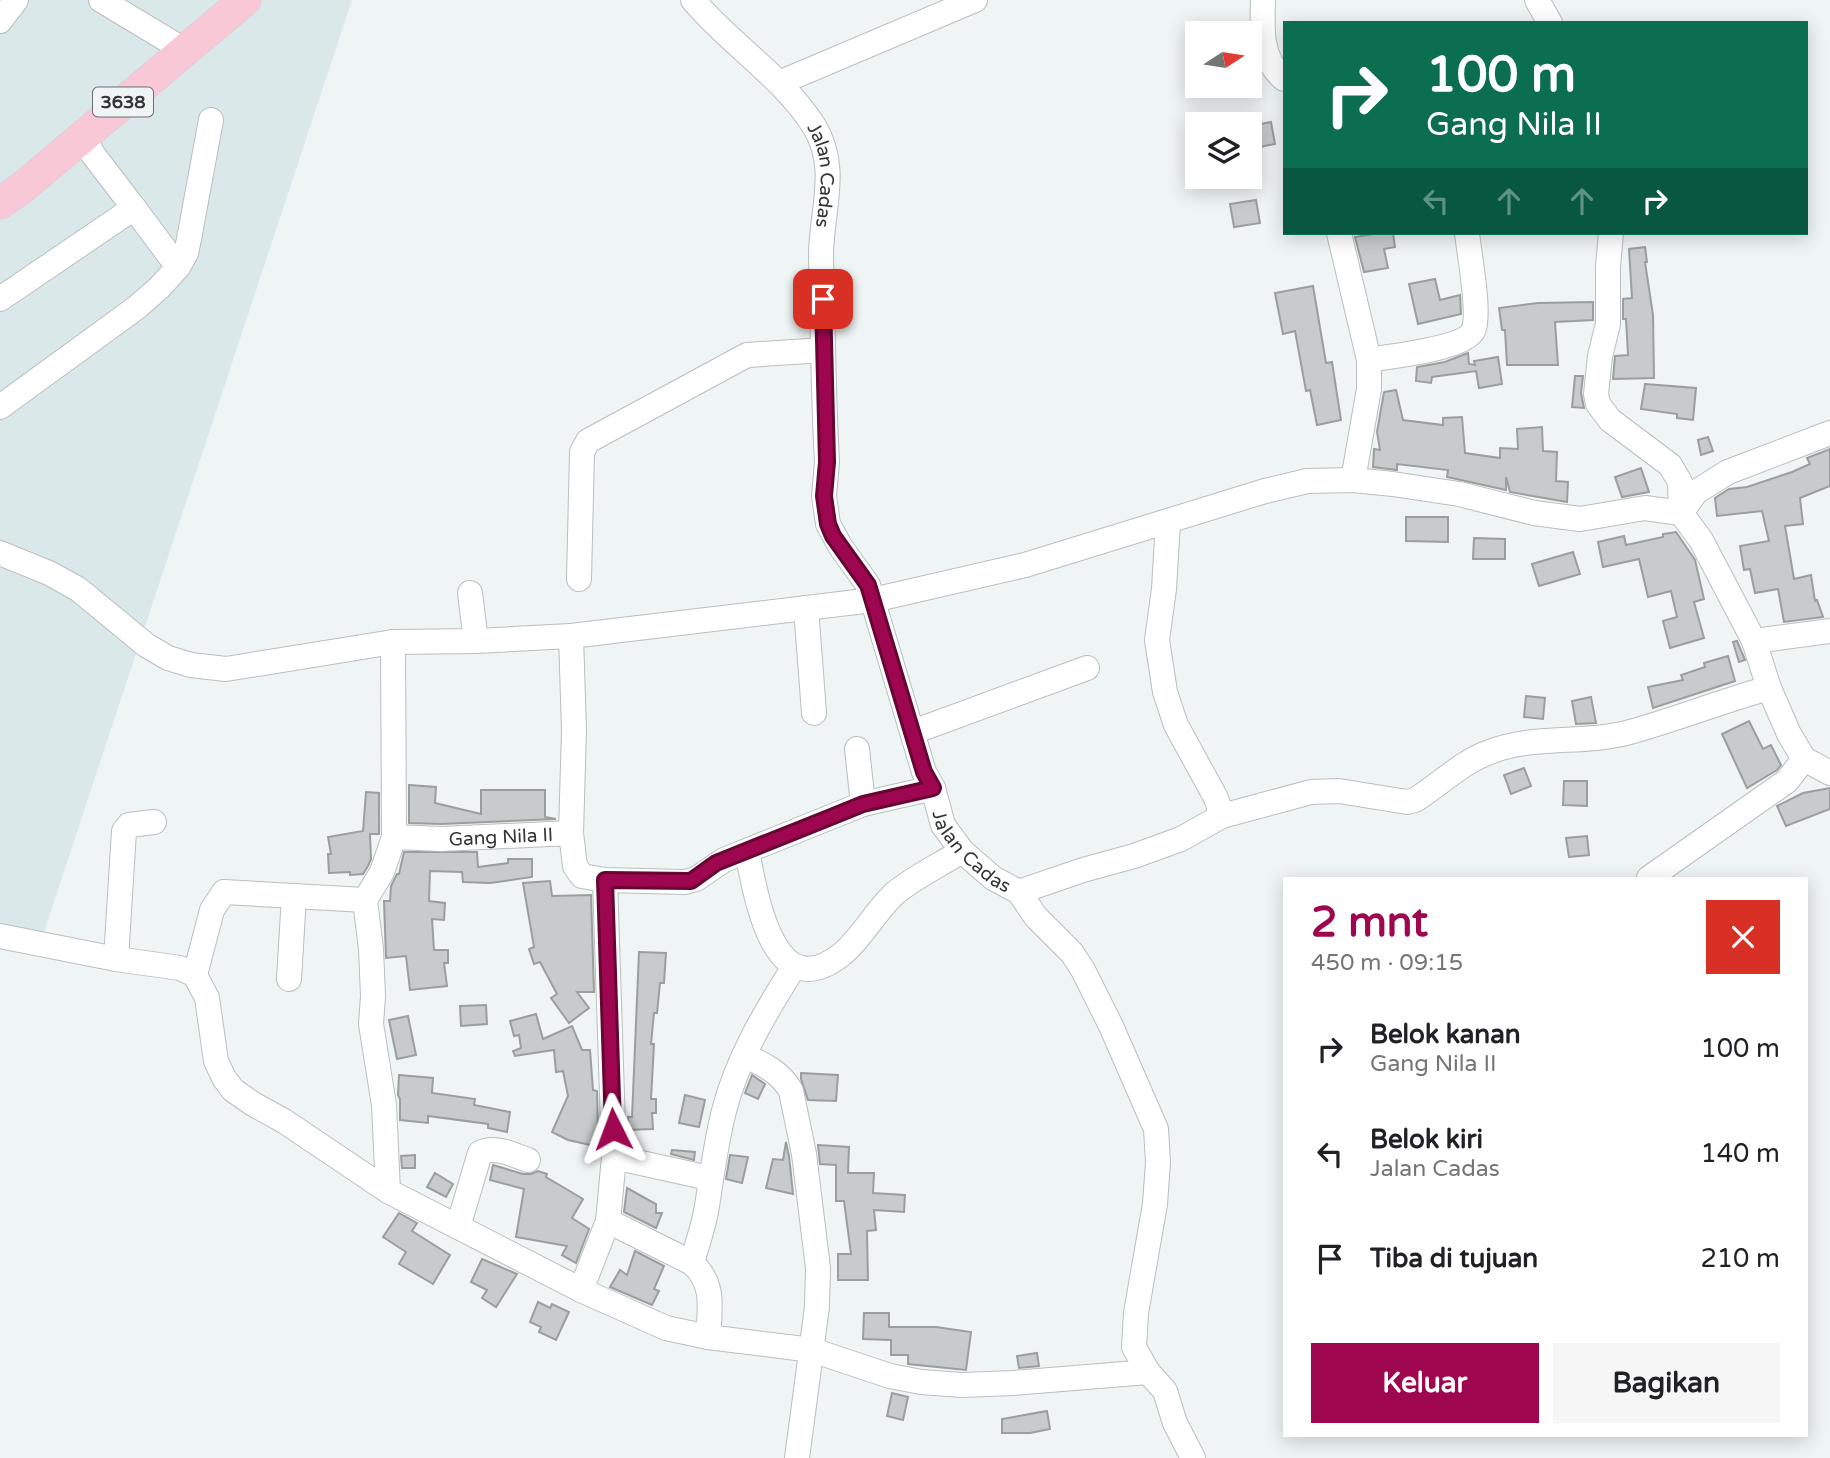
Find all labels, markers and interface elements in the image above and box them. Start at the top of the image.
north arrow [1185,21,1262,98]
map controls [1185,21,1262,189]
text: 100 m [1426,46,1576,105]
icon: right [1311,49,1402,140]
road number: 3638 [93,88,153,116]
text: Gang Nila II [1426,106,1602,144]
button: layers [1185,112,1262,189]
street label: Jalan Cadas [802,119,838,229]
icon: left [1417,182,1455,220]
icon: ahead [1490,182,1528,220]
icon: ahead [1563,182,1601,220]
icon: right [1636,182,1674,220]
pin [793,269,853,329]
icon: arrive [804,280,842,318]
street label: Jalan Cadas [928,808,1014,898]
street label: Gang Nila II [448,824,554,851]
text: 2 mnt [1311,897,1428,948]
button: close [1706,900,1780,974]
text: 450 m · 09:15 [1311,949,1463,977]
text: Belok kanan [1370,1019,1521,1050]
icon: right [1311,1030,1349,1068]
text: 100 m [1700,1033,1780,1064]
text: Gang Nila II [1370,1050,1497,1078]
position arrow [576,1092,650,1166]
text: Belok kiri [1370,1124,1483,1155]
icon: left [1311,1135,1349,1173]
text: 140 m [1700,1138,1780,1169]
text: Jalan Cadas [1370,1155,1500,1183]
icon: arrive [1311,1240,1349,1278]
text: Tiba di tujuan [1370,1243,1538,1274]
text: 210 m [1700,1243,1780,1274]
button: Keluar [1311,1343,1539,1423]
button: Bagikan [1553,1343,1780,1423]

